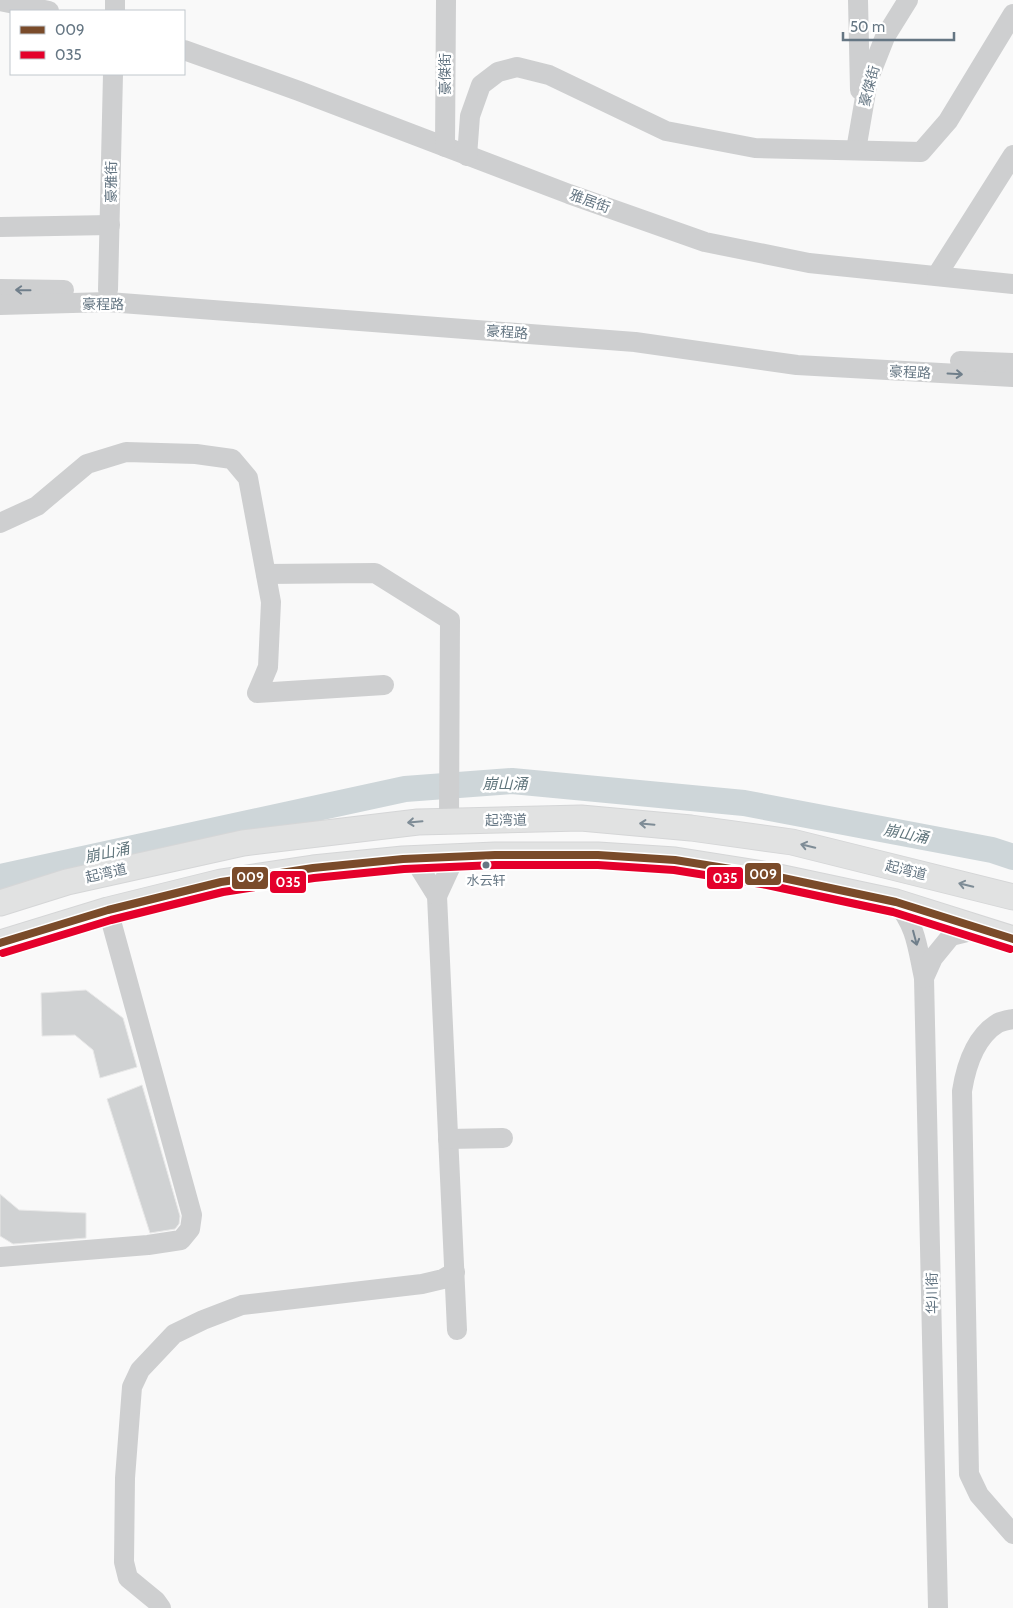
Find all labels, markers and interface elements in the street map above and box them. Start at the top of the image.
legend [10,10,185,75]
scale bar [843,10,954,42]
text: 50 m [850,18,885,36]
text: 009 [55,21,84,39]
text: 035 [55,46,82,64]
street label: 豪傑街 [436,53,454,95]
street label: 豪傑街 [855,63,883,109]
street label: 豪雅街 [102,161,120,203]
street label: 雅居街 [567,185,613,217]
one-way arrow [15,285,31,295]
street label: 豪程路 [82,295,124,313]
street label: 豪程路 [485,322,529,342]
street label: 豪程路 [889,362,931,382]
one-way arrow [947,370,963,379]
water label: 崩山涌 [482,775,529,793]
street label: 起湾道 [485,811,527,829]
one-way arrow [407,817,423,827]
one-way arrow [640,819,656,829]
water label: 崩山涌 [882,821,932,848]
water label: 崩山涌 [83,839,133,866]
one-way arrow [801,841,817,850]
street label: 起湾道 [883,856,929,884]
street label: 起湾道 [84,860,128,886]
marker: 水云轩 [481,860,491,870]
line badge: 009 [744,862,782,886]
text: 009 [749,865,777,883]
line badge: 009 [231,866,269,890]
line badge: 035 [706,866,744,890]
text: 009 [236,868,264,886]
text: 035 [713,869,737,887]
line badge: 035 [269,870,307,894]
place label: 水云轩 [466,872,506,888]
text: 035 [276,873,300,891]
one-way arrow [958,880,974,889]
one-way arrow [911,929,921,945]
street label: 华川街 [923,1272,941,1314]

